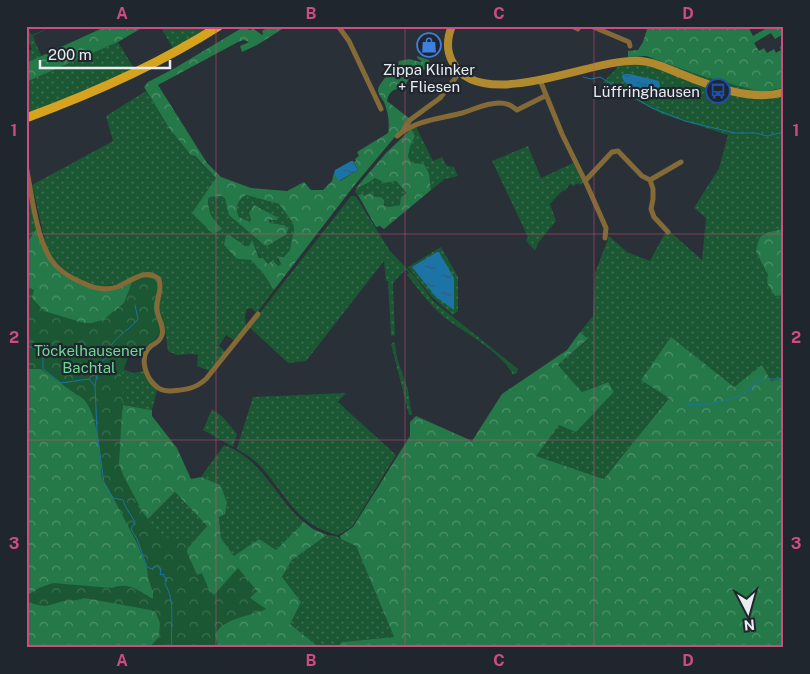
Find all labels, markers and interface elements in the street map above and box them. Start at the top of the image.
text: A [116,4,128,23]
text: B [306,4,317,23]
text: C [493,4,505,23]
text: D [682,4,694,23]
shop icon: Zippa Klinker + Fliesen [416,32,442,58]
scale bar [40,38,170,70]
text: 200 m [48,46,92,63]
place label: Zippa Klinker + Fliesen [383,61,475,95]
bus stop icon: Lüffringhausen [705,78,731,104]
place label: Lüffringhausen [593,83,700,100]
text: 1 [11,121,17,140]
text: 1 [793,121,799,140]
text: 2 [9,328,19,347]
text: 2 [791,328,801,347]
park label: Töckelhausener Bachtal [34,342,144,376]
text: 3 [9,534,19,553]
text: 3 [791,534,801,553]
north arrow [722,586,772,636]
text: N [743,616,756,633]
text: A [116,651,128,670]
text: B [306,651,317,670]
text: C [493,651,505,670]
text: D [682,651,694,670]

